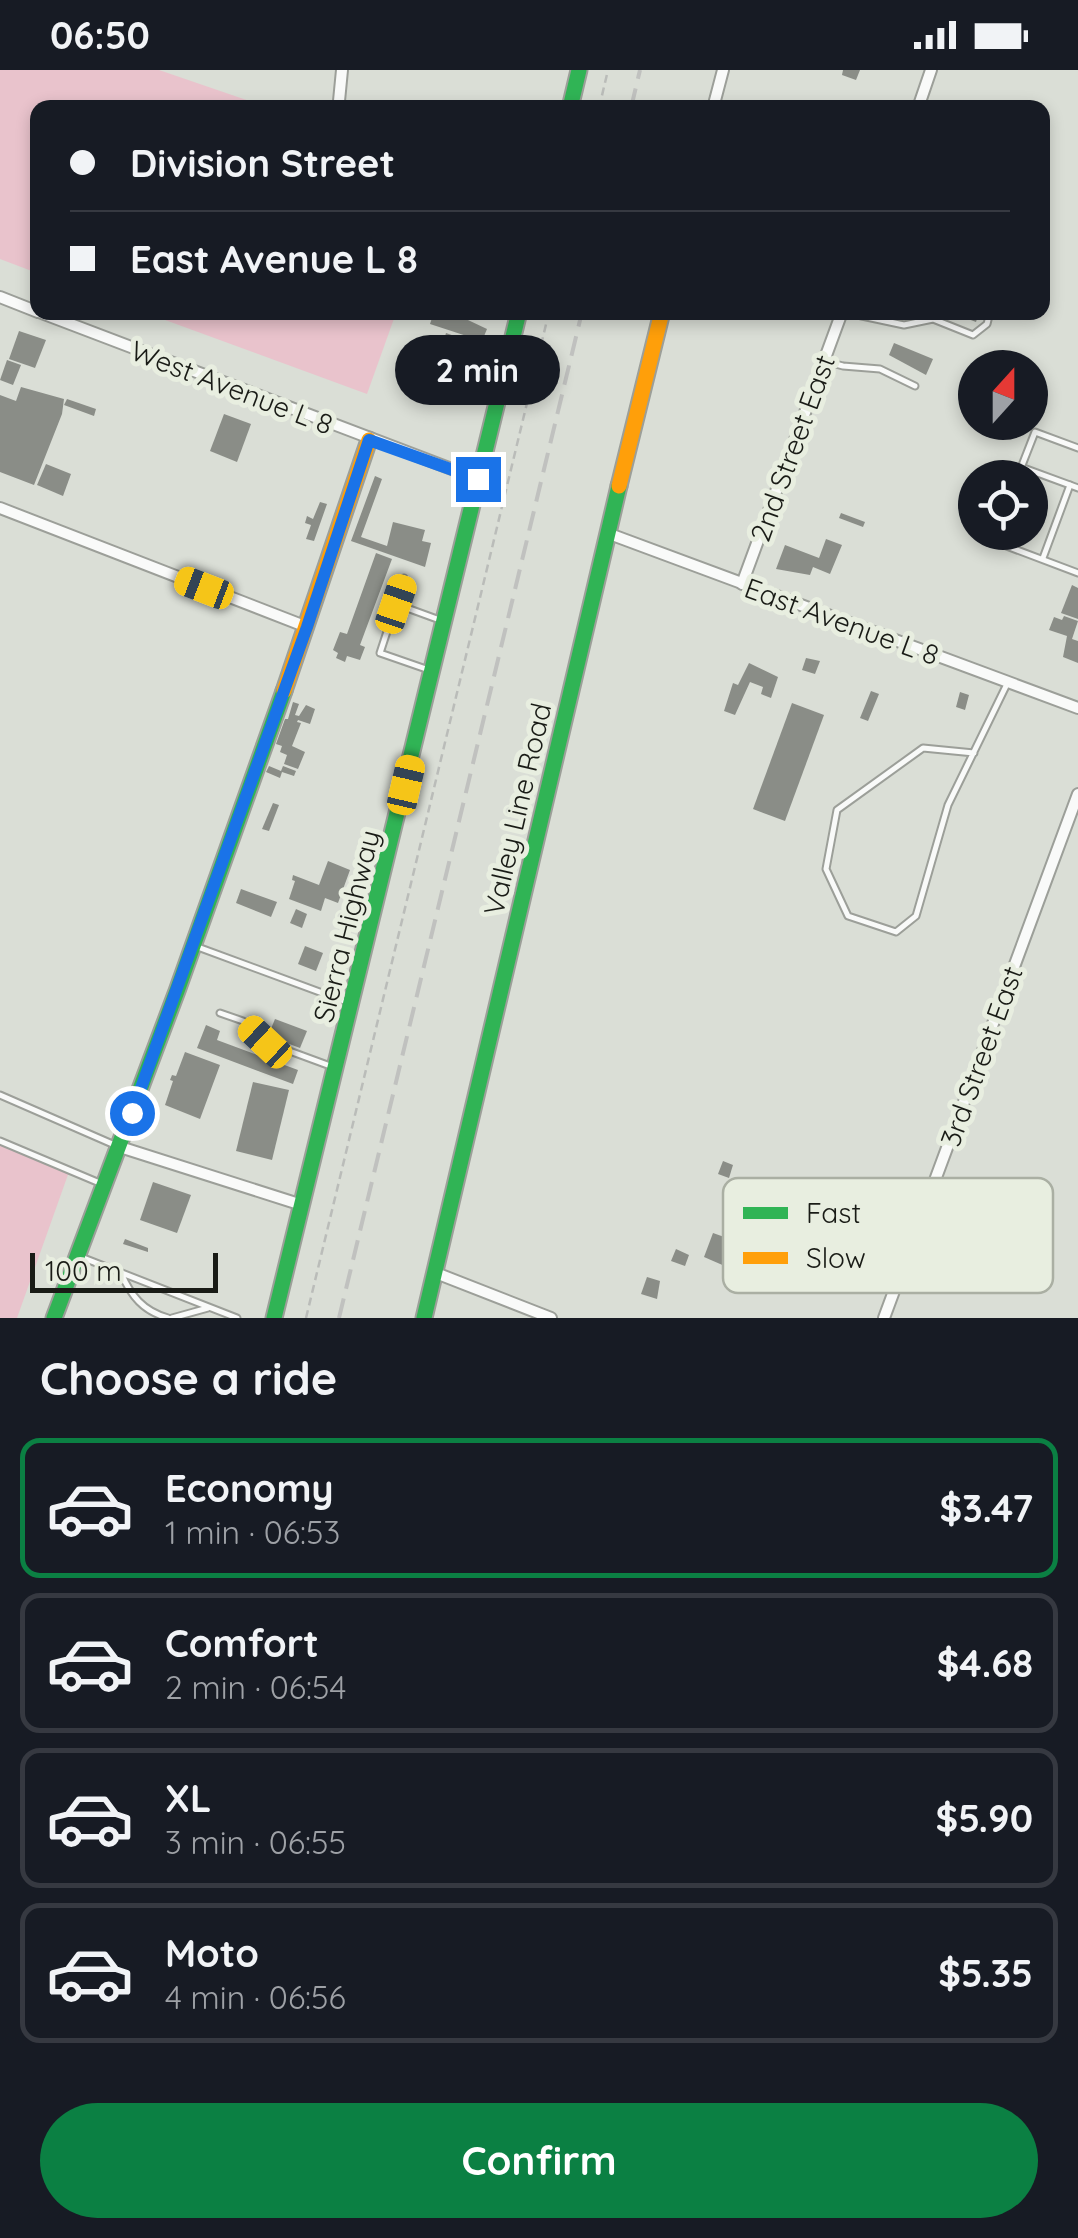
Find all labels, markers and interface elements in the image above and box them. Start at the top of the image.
text: 06:50 [50,11,150,59]
text: Division Street [130,139,395,187]
text: East Avenue L 8 [130,235,418,283]
street label: West Avenue L 8 [126,332,338,442]
callout: 2 min [396,334,560,404]
text: 2 min [436,350,519,390]
street label: 2nd Street East [742,350,842,546]
north arrow [958,350,1048,440]
map controls [958,350,1048,550]
route end [456,457,501,502]
button: locate [958,460,1048,550]
car [171,563,237,613]
street label: East Avenue L 8 [740,570,944,672]
car [372,571,420,637]
street label: Valley Line Road [476,699,558,919]
car [385,752,427,818]
street label: Sierra Highway [305,826,387,1026]
street label: 3rd Street East [932,961,1030,1151]
car [233,1011,297,1073]
route start [110,1091,155,1136]
legend [723,1178,1053,1293]
text: Fast [806,1195,861,1230]
text: Slow [806,1240,866,1275]
scale bar [30,1248,218,1292]
text: 100 m [45,1253,122,1288]
text: Choose a ride [40,1350,337,1406]
icon: car [45,1463,135,1553]
text: Economy [165,1464,334,1512]
text: $3.47 [940,1484,1033,1532]
text: 1 min · 06:53 [165,1512,340,1552]
icon: car [45,1618,135,1708]
text: Comfort [165,1619,319,1667]
text: $4.68 [937,1639,1033,1687]
text: 2 min · 06:54 [165,1667,346,1707]
icon: car [45,1773,135,1863]
text: XL [165,1774,211,1822]
text: $5.90 [936,1794,1033,1842]
text: 3 min · 06:55 [165,1822,346,1862]
icon: car [45,1928,135,2018]
text: Moto [165,1929,259,1977]
text: $5.35 [938,1949,1033,1997]
text: 4 min · 06:56 [165,1977,346,2017]
button: Confirm [40,2103,1038,2218]

